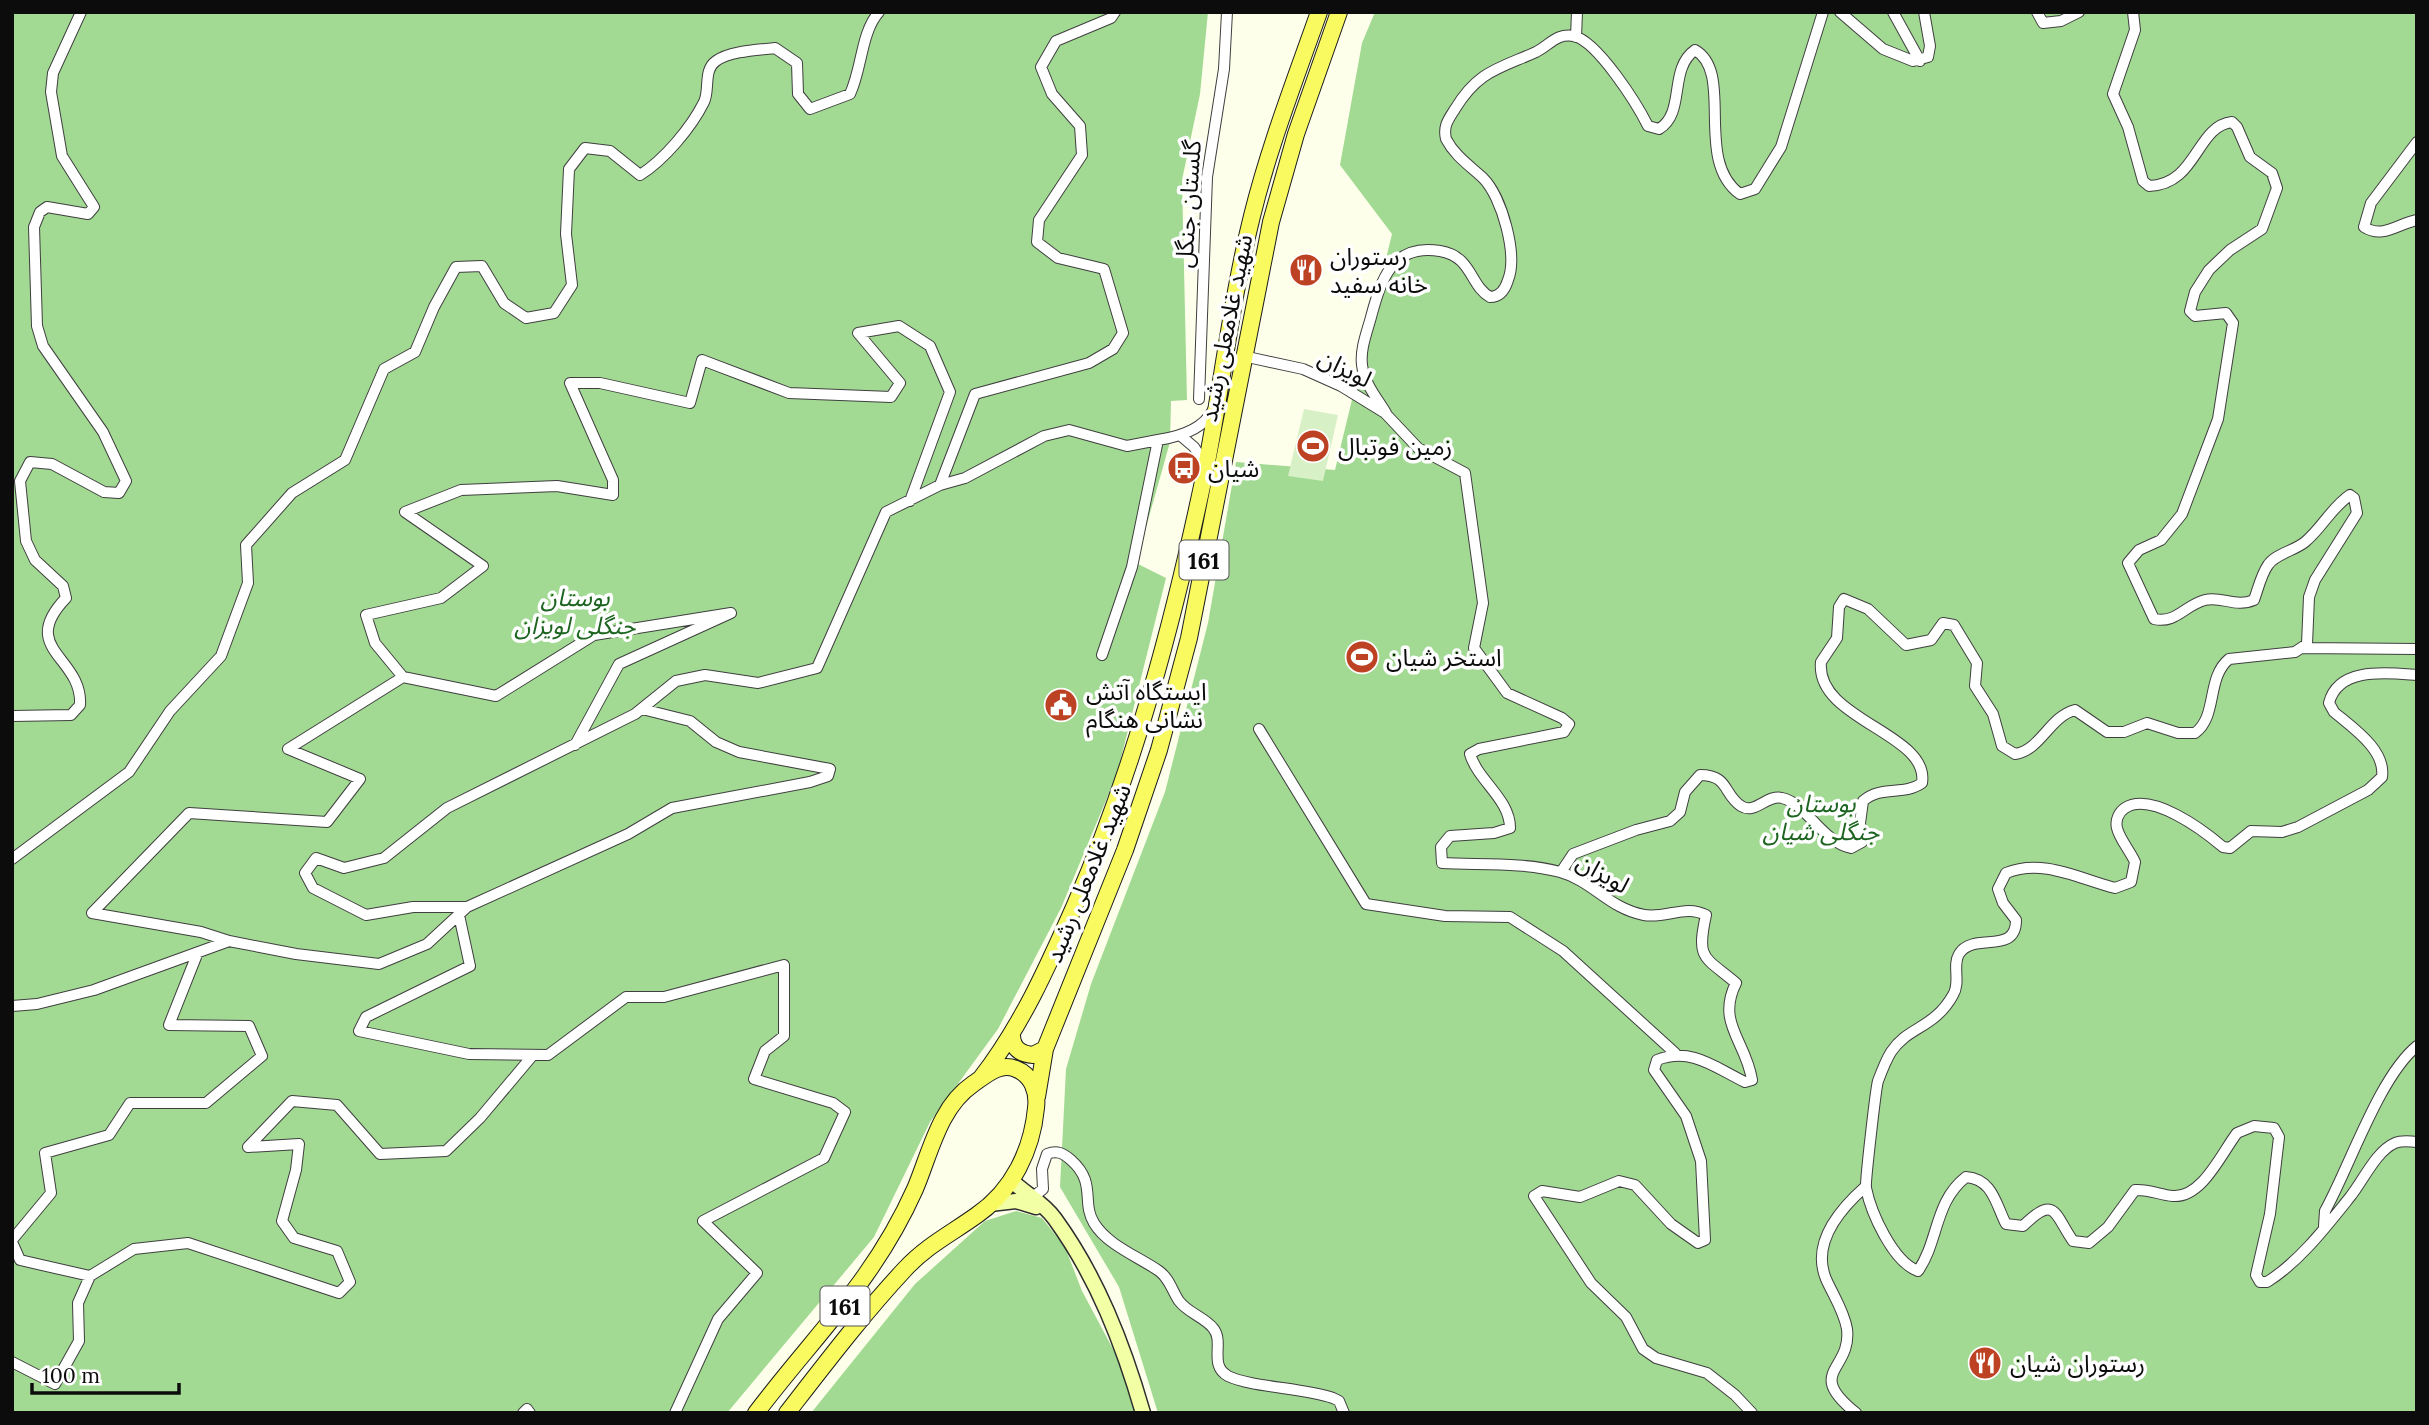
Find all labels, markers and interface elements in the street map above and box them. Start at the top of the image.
street label: گلستان جنگل [1168,138,1208,269]
street label: شهید غلامعلی رشید [1193,232,1259,424]
place label: رستوران خانه سفید [1330,241,1428,300]
restaurant icon: رستوران خانه سفید [1287,251,1325,289]
street label: لویزان [1313,342,1377,394]
sports icon: زمین فوتبال [1294,427,1332,465]
place label: زمین فوتبال [1338,431,1452,462]
bus stop icon: شیان [1165,449,1203,487]
place label: شیان [1208,453,1259,484]
road number: 161 [1180,540,1228,580]
park label: بوستان جنگلی لویزان [514,582,637,641]
sports icon: استخر شیان [1343,638,1381,676]
place label: استخر شیان [1386,642,1502,673]
place label: ایستگاه آتش نشانی هنگام [1086,676,1207,738]
public building icon: ایستگاه آتش نشانی هنگام [1042,686,1080,724]
street label: شهید غلامعلی رشید [1038,779,1138,967]
park label: بوستان جنگلی شیان [1763,788,1880,847]
street label: لویزان [1571,846,1635,900]
road number: 161 [820,1287,870,1326]
restaurant icon: رستوران شیان [1966,1344,2004,1382]
place label: رستوران شیان [2010,1348,2145,1379]
scale bar [32,1352,178,1396]
text: 100 m [42,1362,100,1389]

